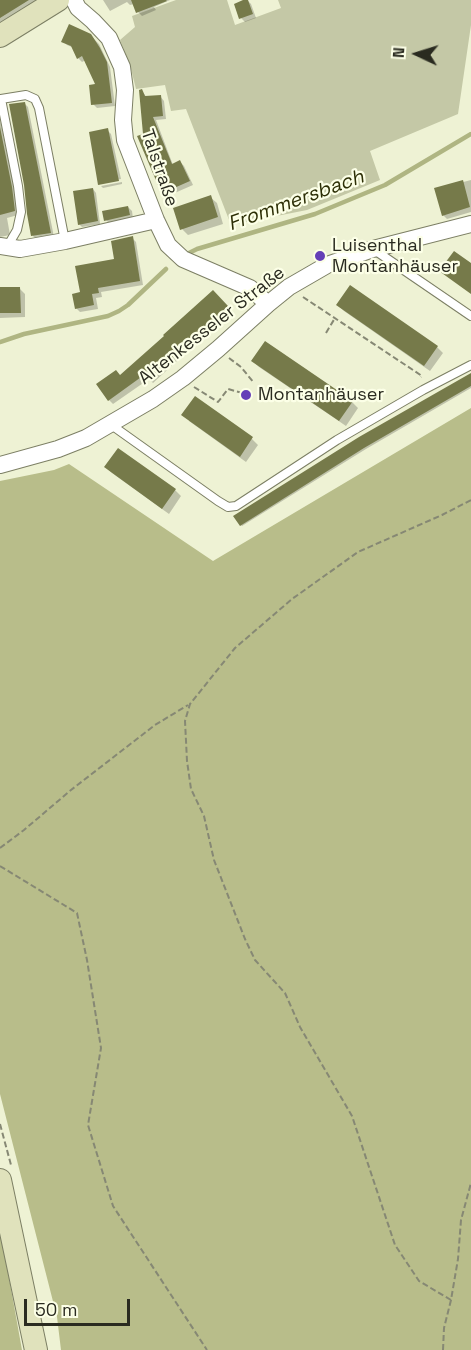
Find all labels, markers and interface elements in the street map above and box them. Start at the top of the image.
north arrow [387,24,447,84]
text: N [388,47,409,59]
street label: Talstraße [136,127,182,209]
water label: Frommersbach [225,165,367,237]
place label: Luisenthal Montanhäuser [332,235,458,278]
marker: Luisenthal Montanhäuser [313,249,327,263]
street label: Altenkesseler Straße [135,262,289,390]
place label: Montanhäuser [258,384,384,406]
marker: Montanhäuser [239,388,253,402]
scale bar [27,1287,134,1325]
text: 50 m [35,1298,77,1321]

